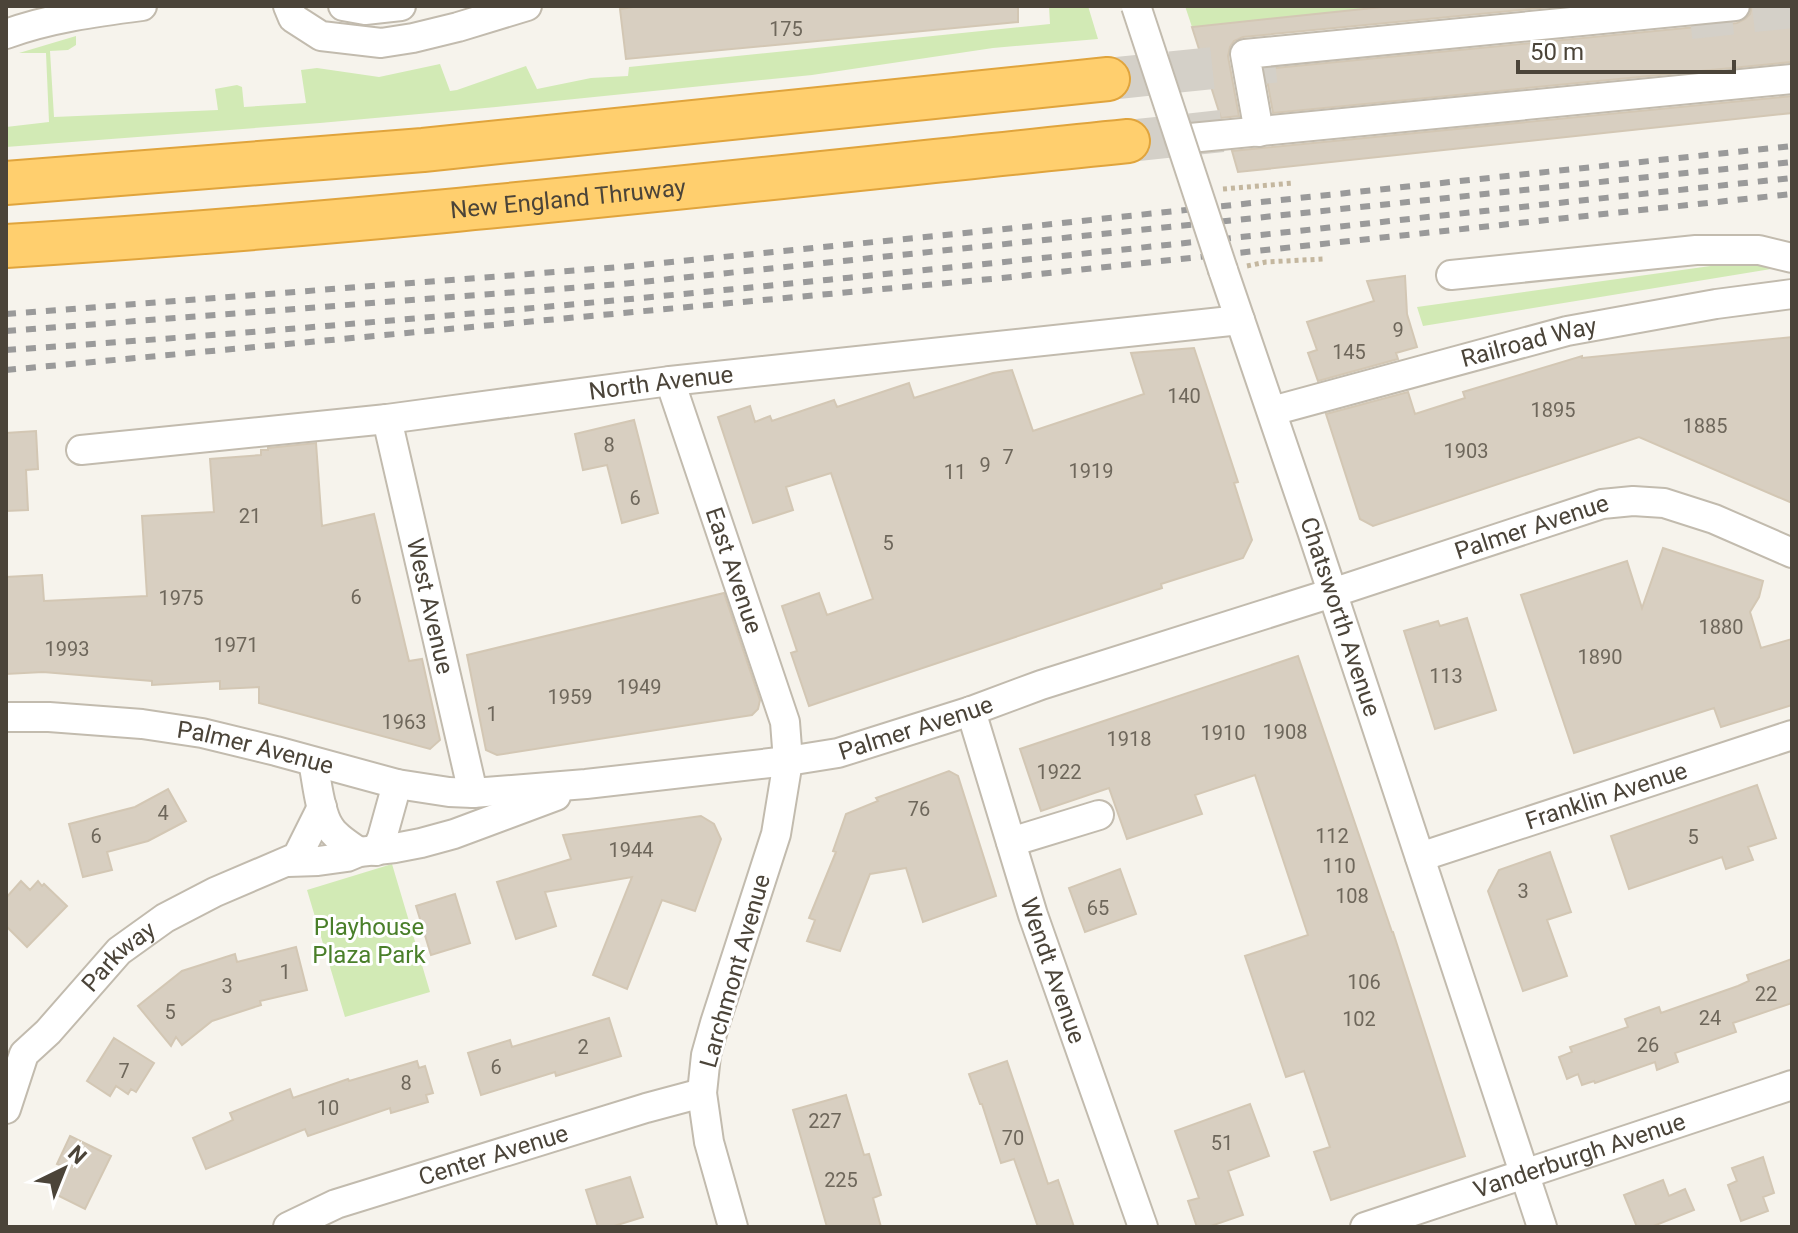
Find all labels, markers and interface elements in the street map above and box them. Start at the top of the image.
house number: 175 [769,17,803,41]
scale bar [1518,24,1734,74]
text: 50 m [1530,38,1584,66]
street label: New England Thruway [449,173,688,224]
street label: Railroad Way [1458,312,1599,373]
house number: 9 [1392,318,1404,342]
house number: 145 [1332,340,1366,364]
street label: North Avenue [587,360,735,406]
house number: 140 [1167,384,1201,408]
house number: 1895 [1531,398,1575,422]
house number: 1885 [1683,414,1727,438]
house number: 8 [603,433,615,457]
house number: 1903 [1444,439,1488,463]
house number: 7 [1002,445,1014,469]
house number: 9 [979,453,991,477]
house number: 1919 [1069,459,1113,483]
house number: 11 [944,460,966,484]
house number: 6 [629,486,641,510]
street label: Palmer Avenue [1451,489,1612,566]
house number: 21 [239,504,261,528]
street label: East Avenue [700,504,768,637]
street label: Chatsworth Avenue [1294,513,1386,720]
house number: 5 [882,531,894,555]
street label: West Avenue [401,536,459,677]
house number: 6 [350,585,362,609]
house number: 1975 [159,586,203,610]
house number: 1880 [1699,615,1743,639]
house number: 1971 [214,633,258,657]
house number: 1993 [45,637,89,661]
house number: 1890 [1578,645,1622,669]
house number: 113 [1429,664,1463,688]
house number: 1949 [617,675,661,699]
house number: 1959 [548,685,592,709]
street label: Palmer Avenue [835,690,997,766]
house number: 1 [486,702,498,726]
house number: 1963 [382,710,426,734]
street label: Palmer Avenue [175,715,337,780]
house number: 1908 [1263,720,1307,744]
house number: 1910 [1201,721,1245,745]
house number: 1918 [1107,727,1151,751]
street label: Franklin Avenue [1522,756,1691,835]
house number: 1922 [1037,760,1081,784]
house number: 76 [908,797,930,821]
house number: 4 [157,801,169,825]
house number: 6 [90,824,102,848]
house number: 112 [1315,824,1349,848]
house number: 5 [1687,825,1699,849]
house number: 1944 [609,838,653,862]
house number: 110 [1322,854,1356,878]
street label: Larchmont Avenue [694,871,776,1071]
house number: 3 [1517,879,1529,903]
house number: 108 [1335,884,1369,908]
street label: Wendt Avenue [1014,894,1091,1047]
house number: 65 [1087,896,1109,920]
park label: Playhouse Plaza Park [312,913,426,969]
street label: Parkway [76,915,161,997]
house number: 1 [279,960,291,984]
house number: 106 [1347,970,1381,994]
house number: 3 [221,974,233,998]
house number: 22 [1755,982,1777,1006]
house number: 5 [164,1000,176,1024]
house number: 24 [1699,1006,1721,1030]
house number: 102 [1342,1007,1376,1031]
house number: 26 [1637,1033,1659,1057]
house number: 2 [577,1035,589,1059]
house number: 6 [490,1055,502,1079]
house number: 7 [118,1059,130,1083]
house number: 8 [400,1071,412,1095]
house number: 10 [317,1096,339,1120]
street label: Vanderburgh Avenue [1470,1107,1689,1204]
house number: 227 [808,1109,842,1133]
street label: Center Avenue [415,1119,571,1192]
house number: 70 [1002,1126,1024,1150]
north arrow [24,1129,104,1209]
house number: 51 [1211,1131,1233,1155]
text: N [63,1140,92,1169]
house number: 225 [824,1168,858,1192]

